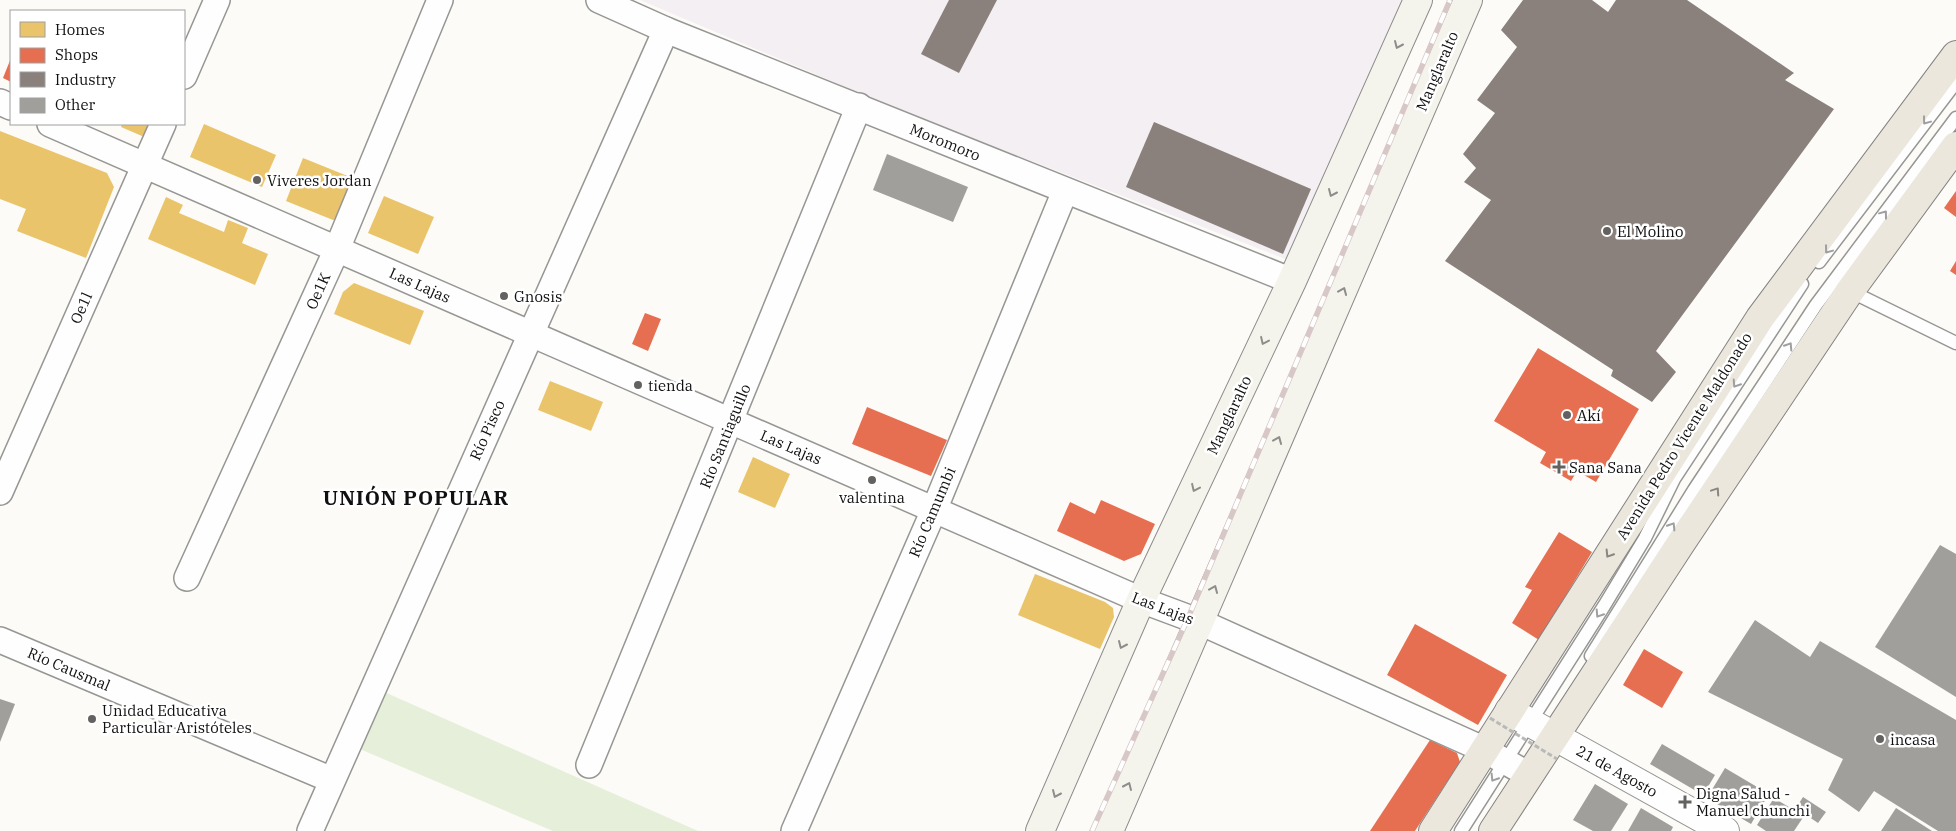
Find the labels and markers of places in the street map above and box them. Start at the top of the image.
place label: Viveres Jordan [267,171,372,190]
marker: Viveres Jordan [251,174,263,186]
place label: El Molino [1617,222,1683,241]
marker: El Molino [1601,225,1613,237]
place label: Gnosis [514,287,562,306]
marker: Gnosis [498,290,510,302]
place label: tienda [648,376,693,395]
marker: tienda [632,379,644,391]
place label: Akí [1577,406,1601,425]
marker: Akí [1561,409,1573,421]
place label: Sana Sana [1569,458,1642,477]
marker: Sana Sana [1553,461,1565,473]
marker: valentina [866,474,878,486]
place label: valentina [839,488,905,507]
place label: Unidad Educativa Particular Aristóteles [102,701,252,737]
marker: Unidad Educativa Particular Aristóteles [86,713,98,725]
place label: incasa [1890,730,1936,749]
marker: incasa [1874,733,1886,745]
place label: Digna Salud - Manuel chunchi [1696,784,1810,820]
marker: Digna Salud - Manuel chunchi [1678,795,1692,809]

